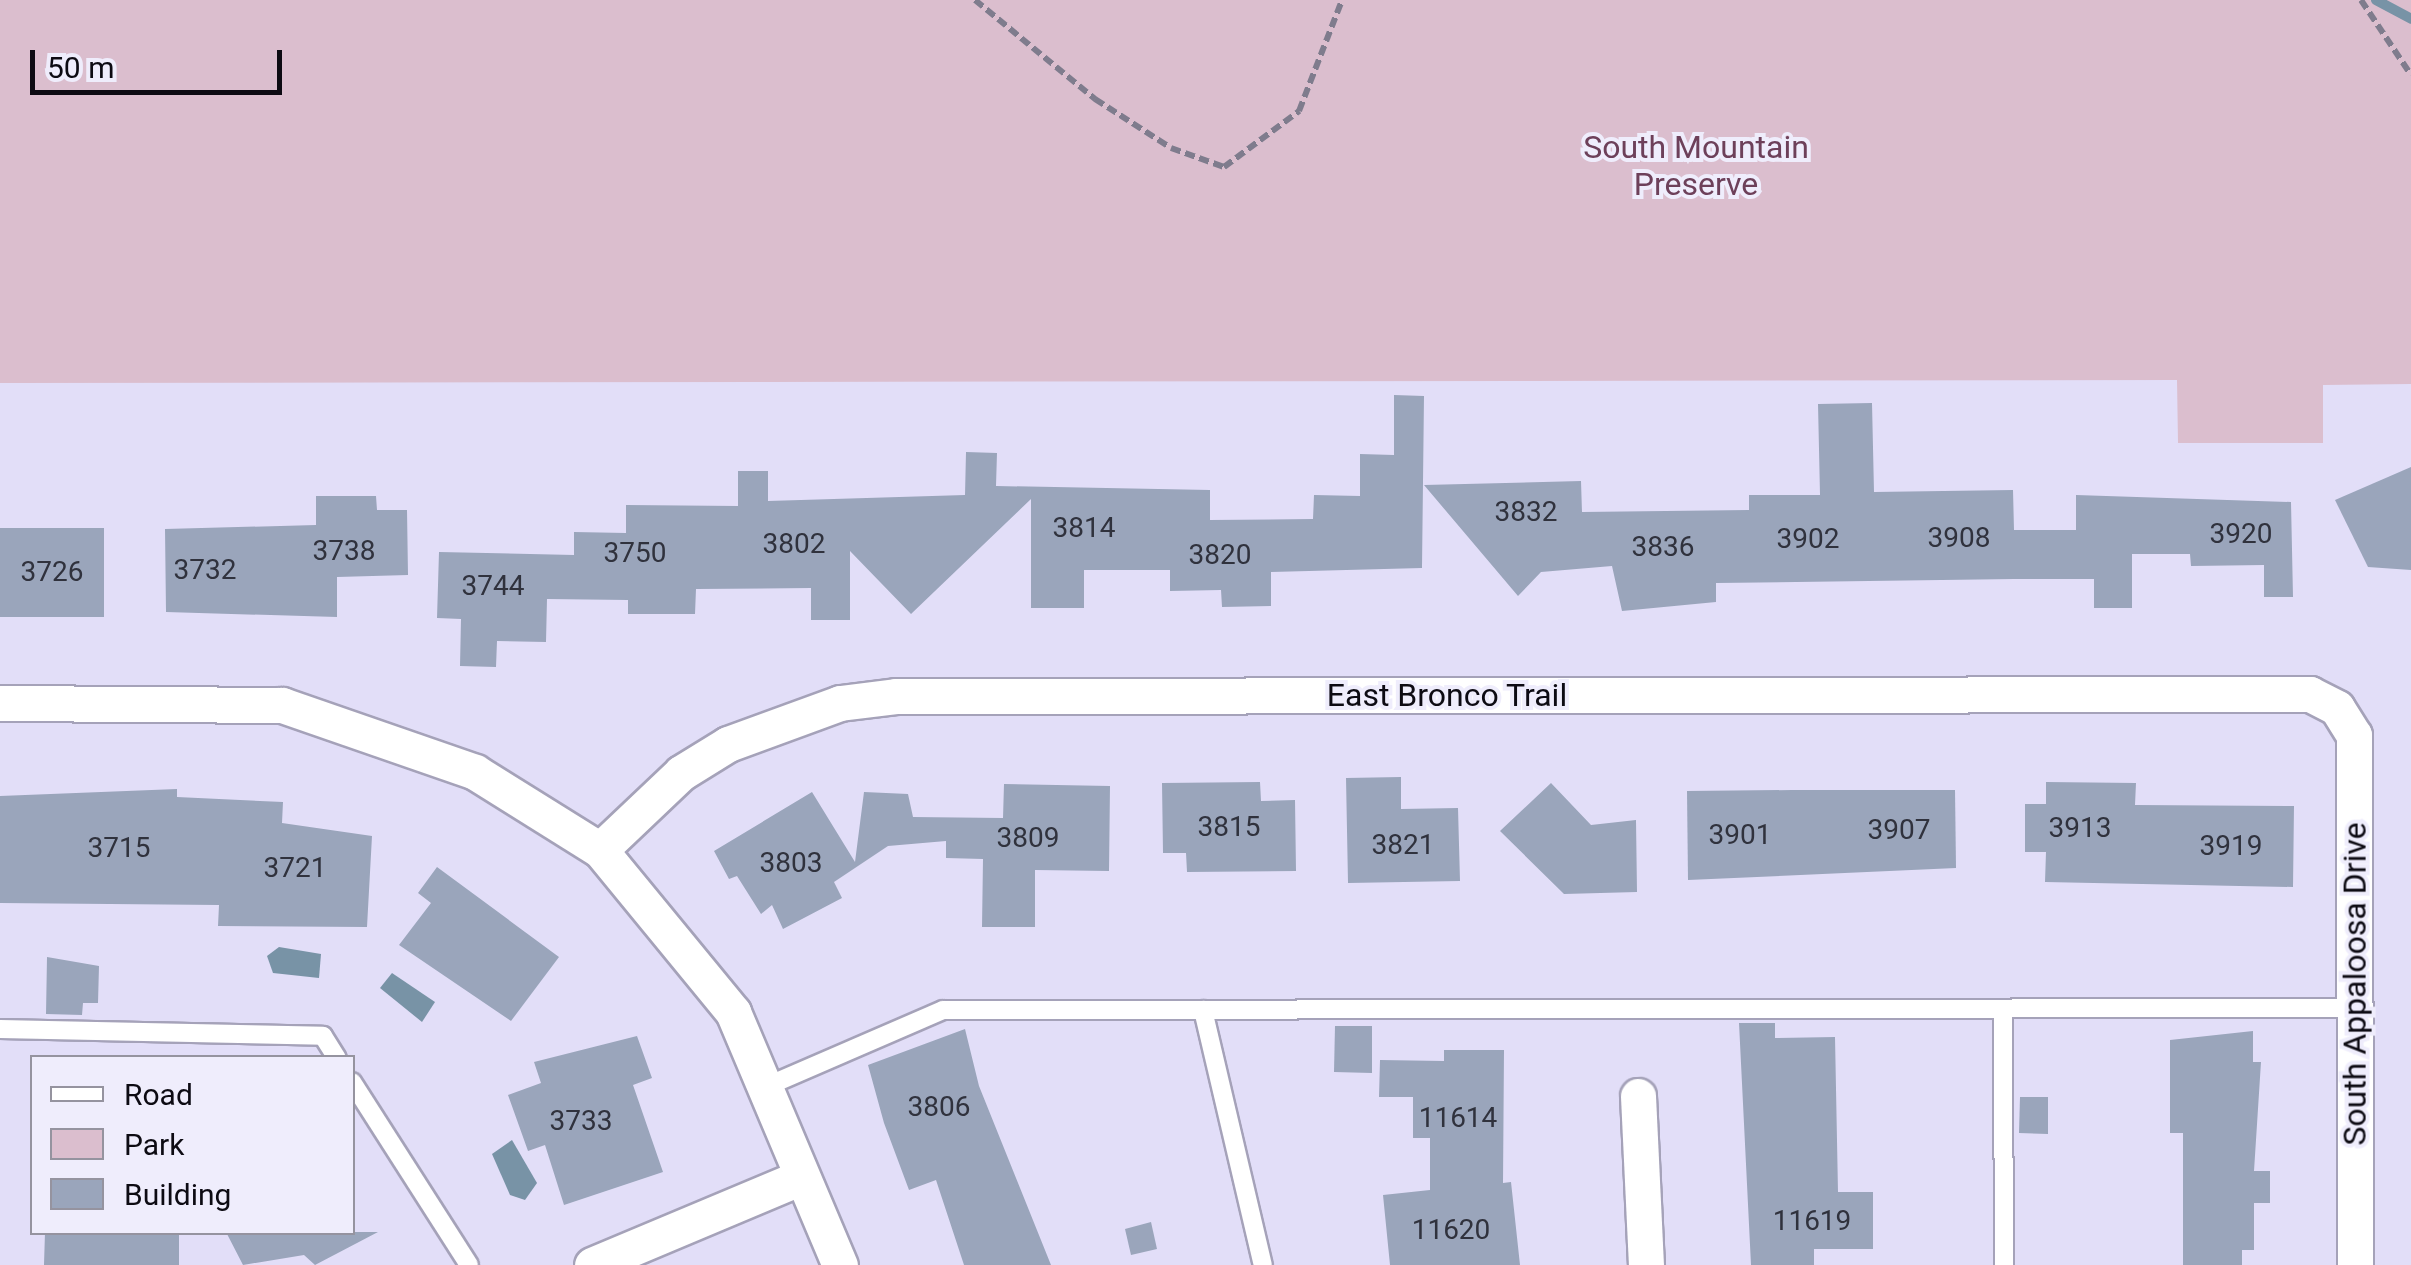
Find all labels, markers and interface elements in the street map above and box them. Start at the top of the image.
scale bar [35,30,288,92]
text: 50 m [47,50,114,85]
park label: South Mountain Preserve [1583,129,1809,204]
house number: 3832 [1495,495,1557,529]
house number: 3814 [1053,511,1115,545]
house number: 3920 [2210,517,2272,551]
house number: 3908 [1928,521,1990,555]
house number: 3902 [1777,522,1839,556]
house number: 3802 [763,527,825,561]
house number: 3836 [1632,530,1694,564]
house number: 3738 [313,534,375,568]
house number: 3750 [604,536,666,570]
house number: 3820 [1189,538,1251,572]
house number: 3732 [174,553,236,587]
house number: 3726 [21,555,83,589]
house number: 3744 [462,569,524,603]
street label: East Bronco Trail [1327,676,1567,714]
house number: 3815 [1198,810,1260,844]
house number: 3913 [2049,811,2111,845]
house number: 3907 [1868,813,1930,847]
house number: 3901 [1709,818,1771,852]
house number: 3809 [997,821,1059,855]
street label: South Appaloosa Drive [2336,822,2374,1146]
house number: 3821 [1372,828,1434,862]
house number: 3919 [2200,829,2262,863]
house number: 3715 [88,831,150,865]
house number: 3803 [760,846,822,880]
house number: 3721 [264,851,326,885]
legend [30,1055,355,1235]
text: Road [124,1077,193,1112]
house number: 3806 [908,1090,970,1124]
house number: 11614 [1419,1101,1497,1135]
house number: 3733 [550,1104,612,1138]
text: Park [124,1127,184,1162]
text: Building [124,1177,231,1212]
house number: 11619 [1773,1204,1851,1238]
house number: 11620 [1412,1213,1490,1247]

